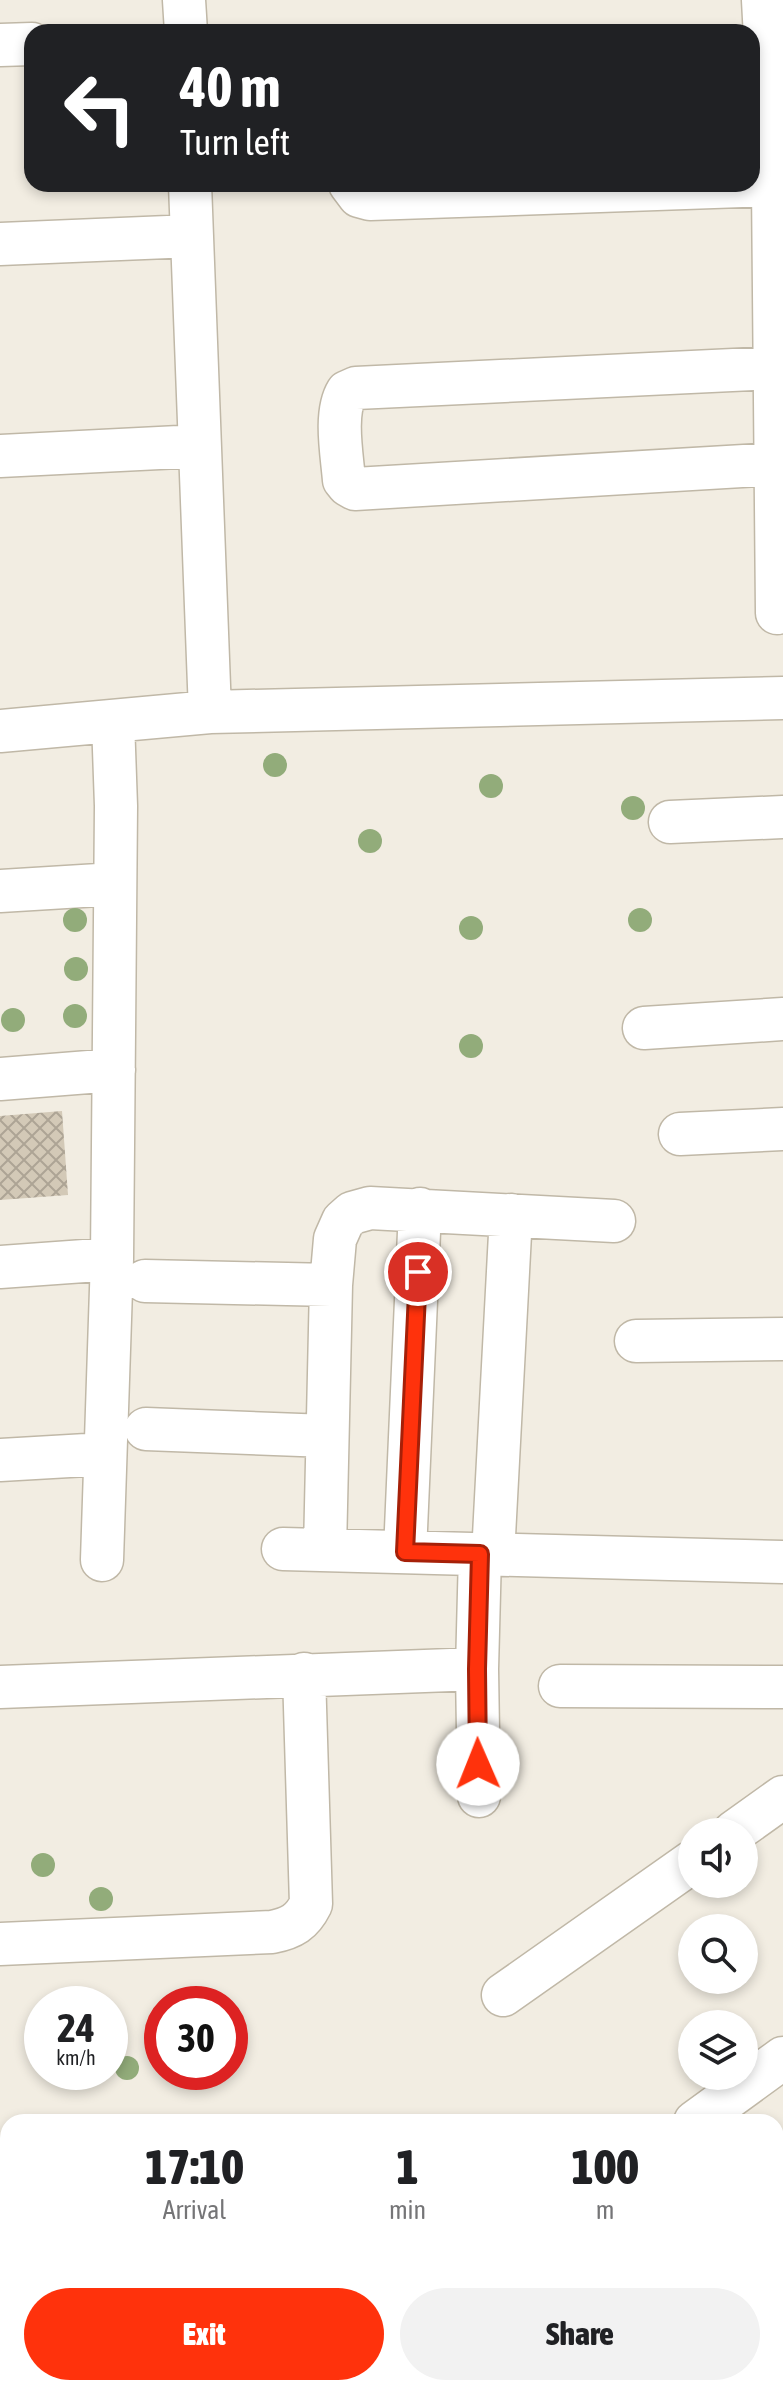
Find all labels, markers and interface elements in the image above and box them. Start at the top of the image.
text: 40 m [180,55,281,119]
icon: left [48,56,152,160]
text: Turn left [180,121,290,163]
pin [384,1238,452,1306]
icon: arrive [396,1250,440,1294]
position arrow [436,1722,520,1806]
map controls [678,1818,758,2090]
button: sound [678,1818,758,1898]
button: search [678,1914,758,1994]
speed limit sign: 30 [144,1986,248,2090]
text: 24 [57,2005,95,2050]
button: layers [678,2010,758,2090]
text: km/h [56,2046,96,2069]
text: 17:10 [145,2139,244,2194]
text: 1 [396,2139,419,2194]
text: 100 [571,2139,639,2194]
text: Arrival [163,2195,226,2225]
text: min [389,2195,426,2225]
text: m [596,2195,614,2225]
button: Exit [24,2288,384,2380]
button: Share [400,2288,760,2380]

